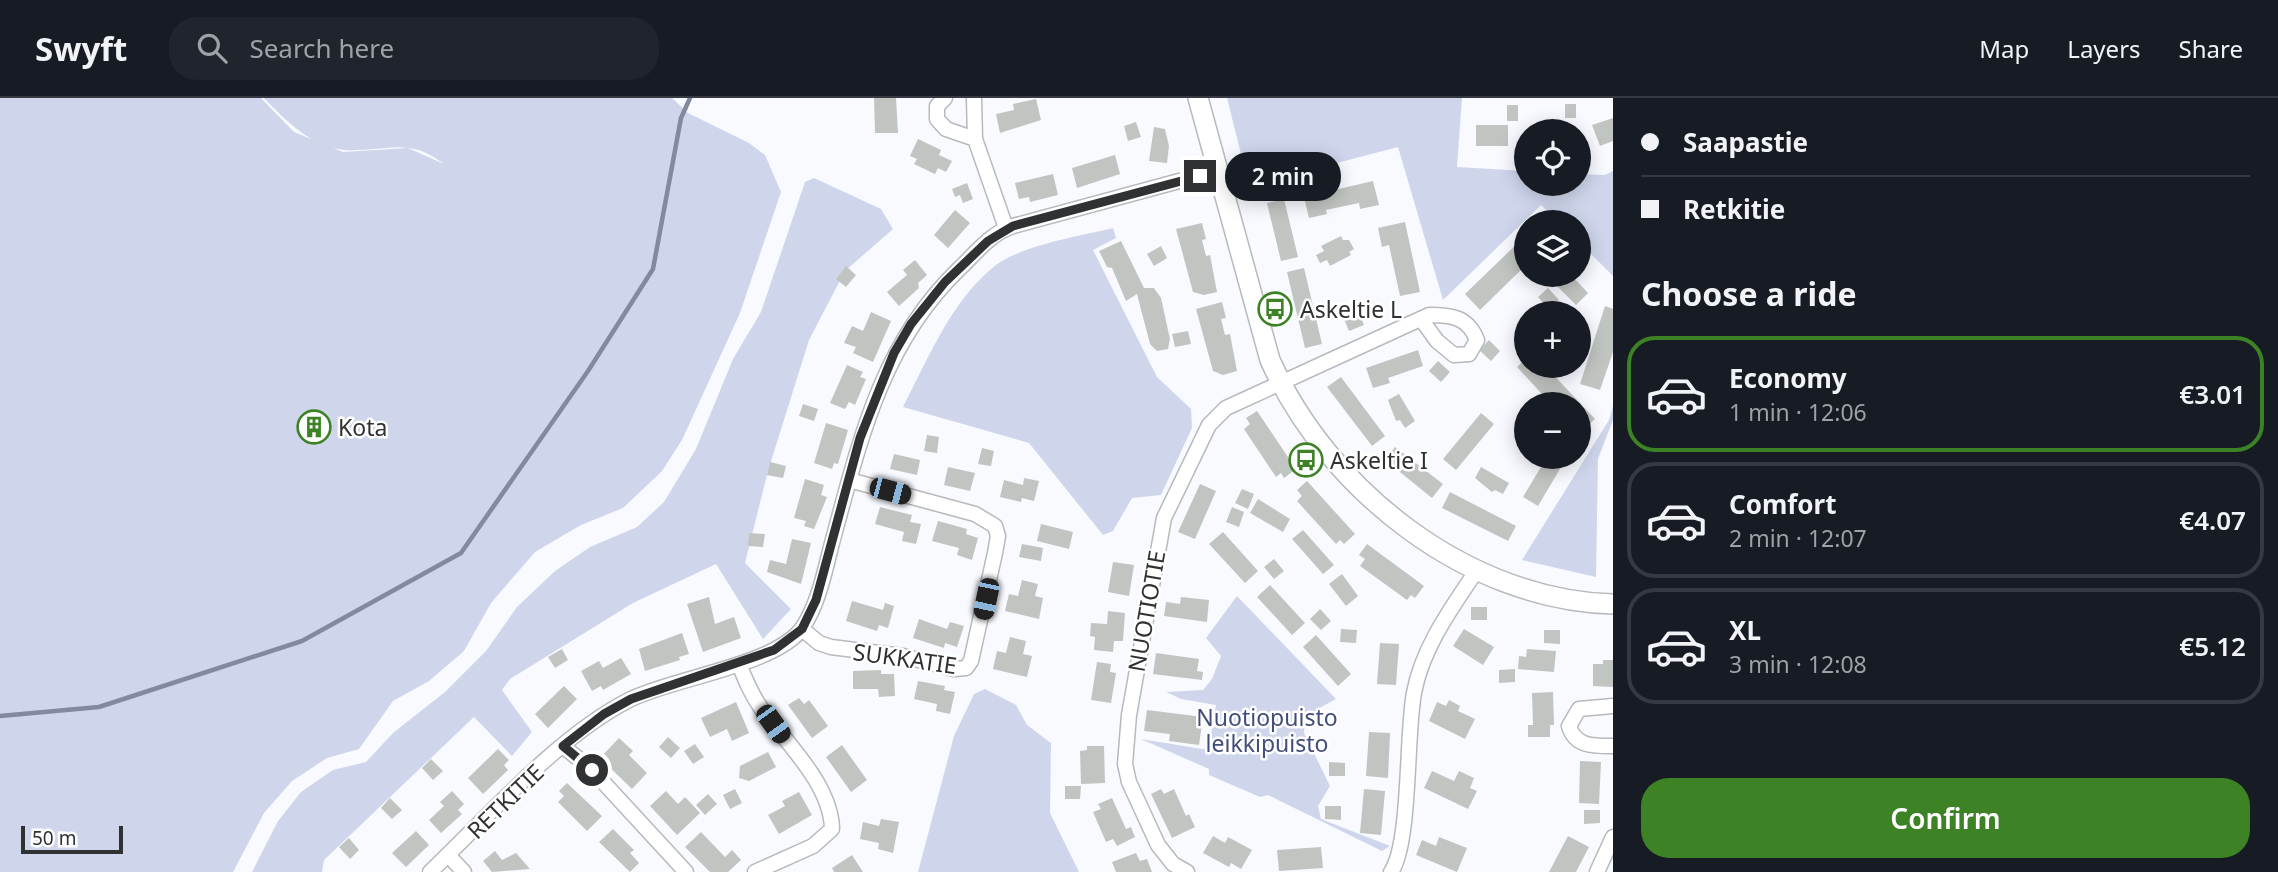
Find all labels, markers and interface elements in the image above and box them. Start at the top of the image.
search box [169,17,659,80]
text: Swyft [35,26,127,71]
icon: search [193,29,231,67]
text: Search here [249,30,394,66]
text: Map [1979,32,2029,65]
text: Layers [2067,32,2141,65]
text: Share [2179,32,2243,65]
map controls [1514,119,1591,469]
button: locate [1514,119,1591,196]
text: Saapastie [1683,124,1808,160]
callout: 2 min [1224,152,1340,200]
route end [1184,160,1216,192]
text: 2 min [1252,160,1314,192]
text: Retkitie [1683,191,1785,227]
button: layers [1514,210,1591,287]
text: Choose a ride [1641,272,1857,315]
bus stop icon: Askeltie L [1256,290,1294,328]
place label: Askeltie L [1300,293,1402,325]
button: + [1514,301,1591,378]
text: Economy [1729,360,1847,396]
icon: car [1645,363,1708,426]
text: €3.01 [2179,376,2246,412]
button: − [1514,392,1591,469]
text: 1 min · 12:06 [1729,396,1867,428]
building icon: Kota [295,408,333,446]
place label: Kota [338,411,387,443]
bus stop icon: Askeltie I [1287,441,1325,479]
place label: Askeltie I [1330,444,1428,476]
car [867,475,914,507]
text: Comfort [1729,486,1837,522]
icon: car [1645,489,1708,552]
text: €4.07 [2179,502,2246,538]
text: 2 min · 12:07 [1729,522,1867,554]
street label: NUOTIOTIE [1120,548,1172,674]
car [972,576,1001,622]
text: XL [1729,612,1761,648]
icon: car [1645,615,1708,678]
text: €5.12 [2179,628,2246,664]
street label: SUKKATIE [851,635,959,681]
text: 3 min · 12:08 [1729,648,1867,680]
car [753,701,794,747]
park label: Nuotiopuisto leikkipuisto [1196,701,1338,759]
route start [576,754,608,786]
street label: RETKITIE [460,756,550,846]
button: Confirm [1641,778,2250,858]
scale bar [21,823,122,855]
text: 50 m [32,825,76,851]

